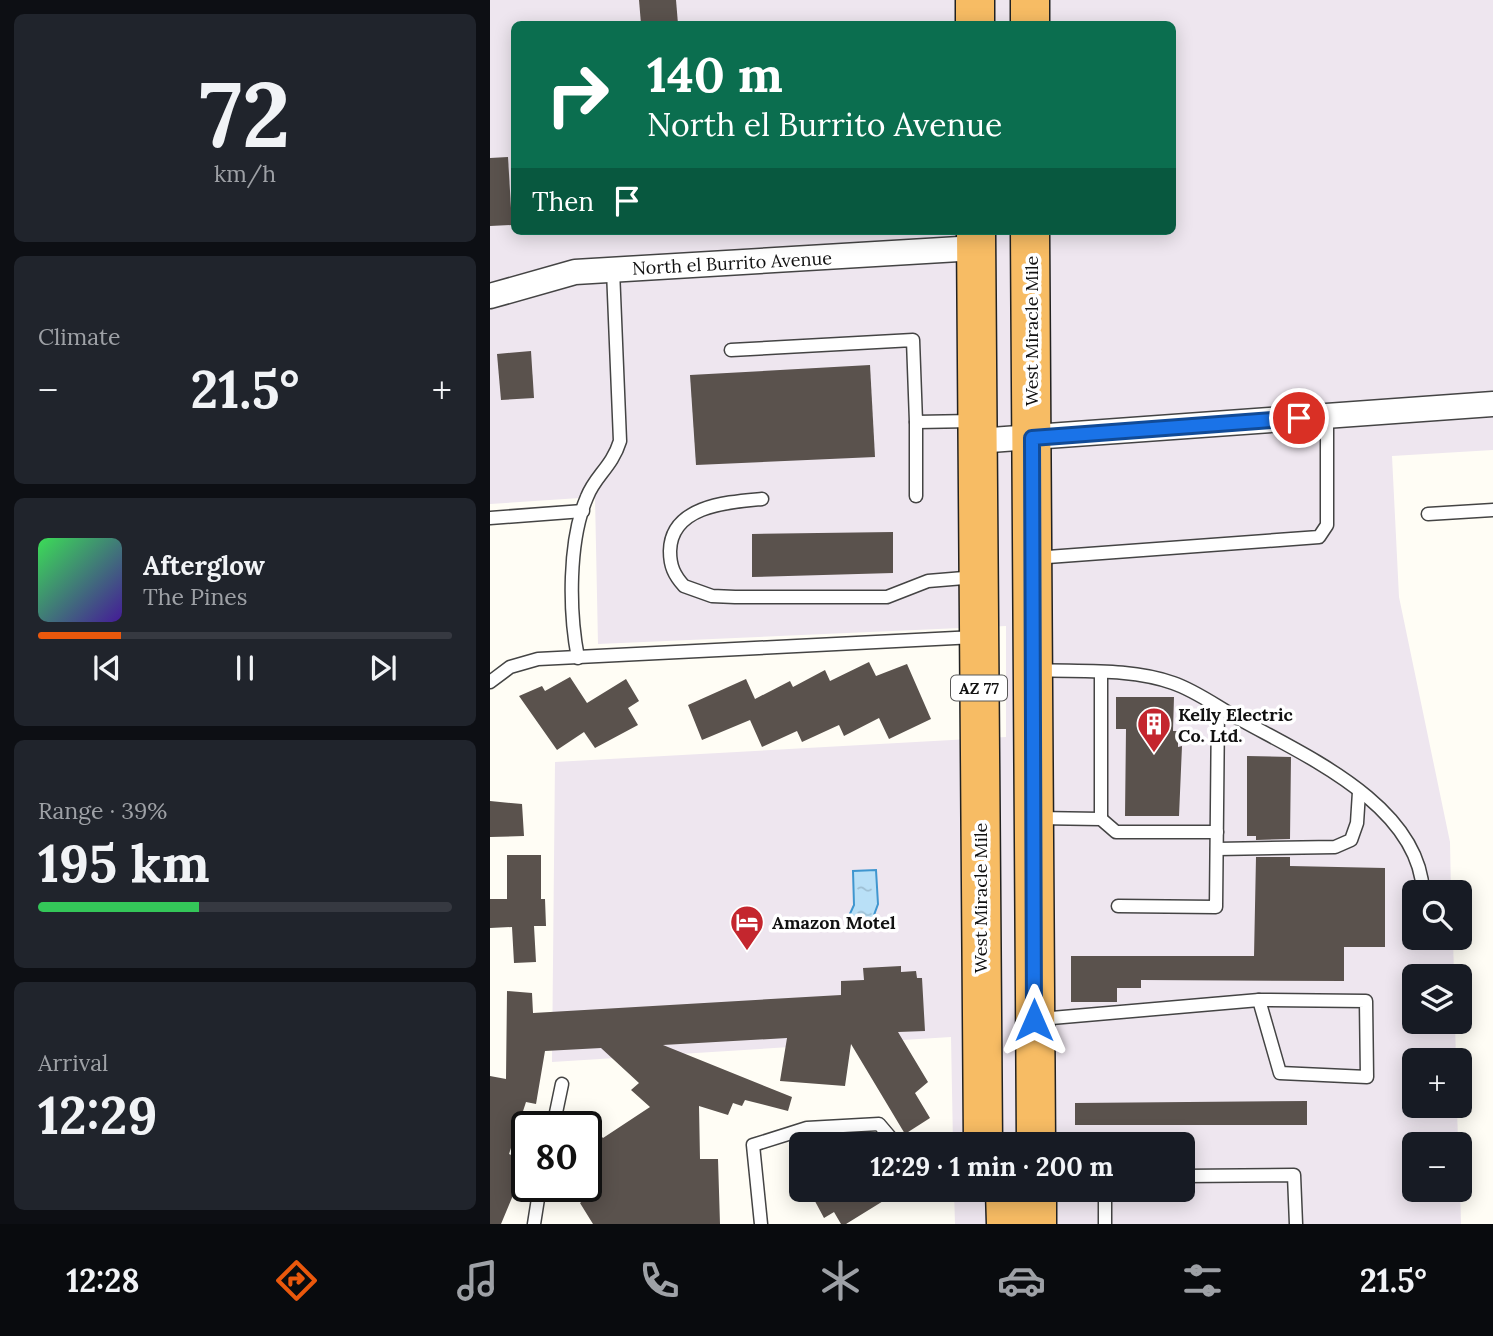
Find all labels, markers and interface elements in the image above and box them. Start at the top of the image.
text: 140 m [647,43,783,105]
icon: right [532,49,623,140]
text: 72 [199,55,291,172]
text: North el Burrito Avenue [647,104,1002,145]
text: km/h [214,159,276,188]
icon: arrive [608,182,646,220]
text: Then [532,185,594,218]
street label: North el Burrito Avenue [632,246,833,280]
street label: West Miracle Mile [1020,255,1043,406]
text: Climate [38,322,120,351]
text: 21.5° [191,356,299,422]
text: − [38,366,58,414]
text: + [432,366,452,414]
pin [1269,388,1329,448]
icon: arrive [1280,399,1318,437]
text: Afterglow [143,549,265,582]
text: The Pines [143,582,248,611]
icon: previous [88,649,126,687]
icon: pause [226,649,264,687]
icon: next [364,649,402,687]
road number: AZ 77 [951,676,1007,701]
place label: Kelly Electric Co. Ltd. [1178,703,1294,747]
building icon: Kelly Electric Co. Ltd. [1135,705,1173,754]
text: Range · 39% [38,796,167,825]
street label: West Miracle Mile [969,822,992,973]
text: 195 km [38,830,210,896]
map controls [1402,880,1472,1202]
button: search [1402,880,1472,950]
hotel icon: Amazon Motel [728,903,766,952]
place label: Amazon Motel [772,911,896,934]
button: layers [1402,964,1472,1034]
position arrow [997,983,1071,1057]
text: Arrival [38,1048,108,1077]
button: + [1402,1048,1472,1118]
text: 12:29 [38,1082,158,1148]
speed limit sign: 80 [511,1111,602,1202]
button: − [1402,1132,1472,1202]
text: 12:29 · 1 min · 200 m [871,1150,1113,1183]
icon: directions [272,1256,321,1305]
icon: music [453,1256,502,1305]
icon: phone [635,1256,684,1305]
icon: climate [816,1256,865,1305]
icon: car [997,1256,1046,1305]
icon: filters [1178,1256,1227,1305]
text: 12:28 [66,1260,140,1301]
text: 21.5° [1360,1260,1427,1301]

